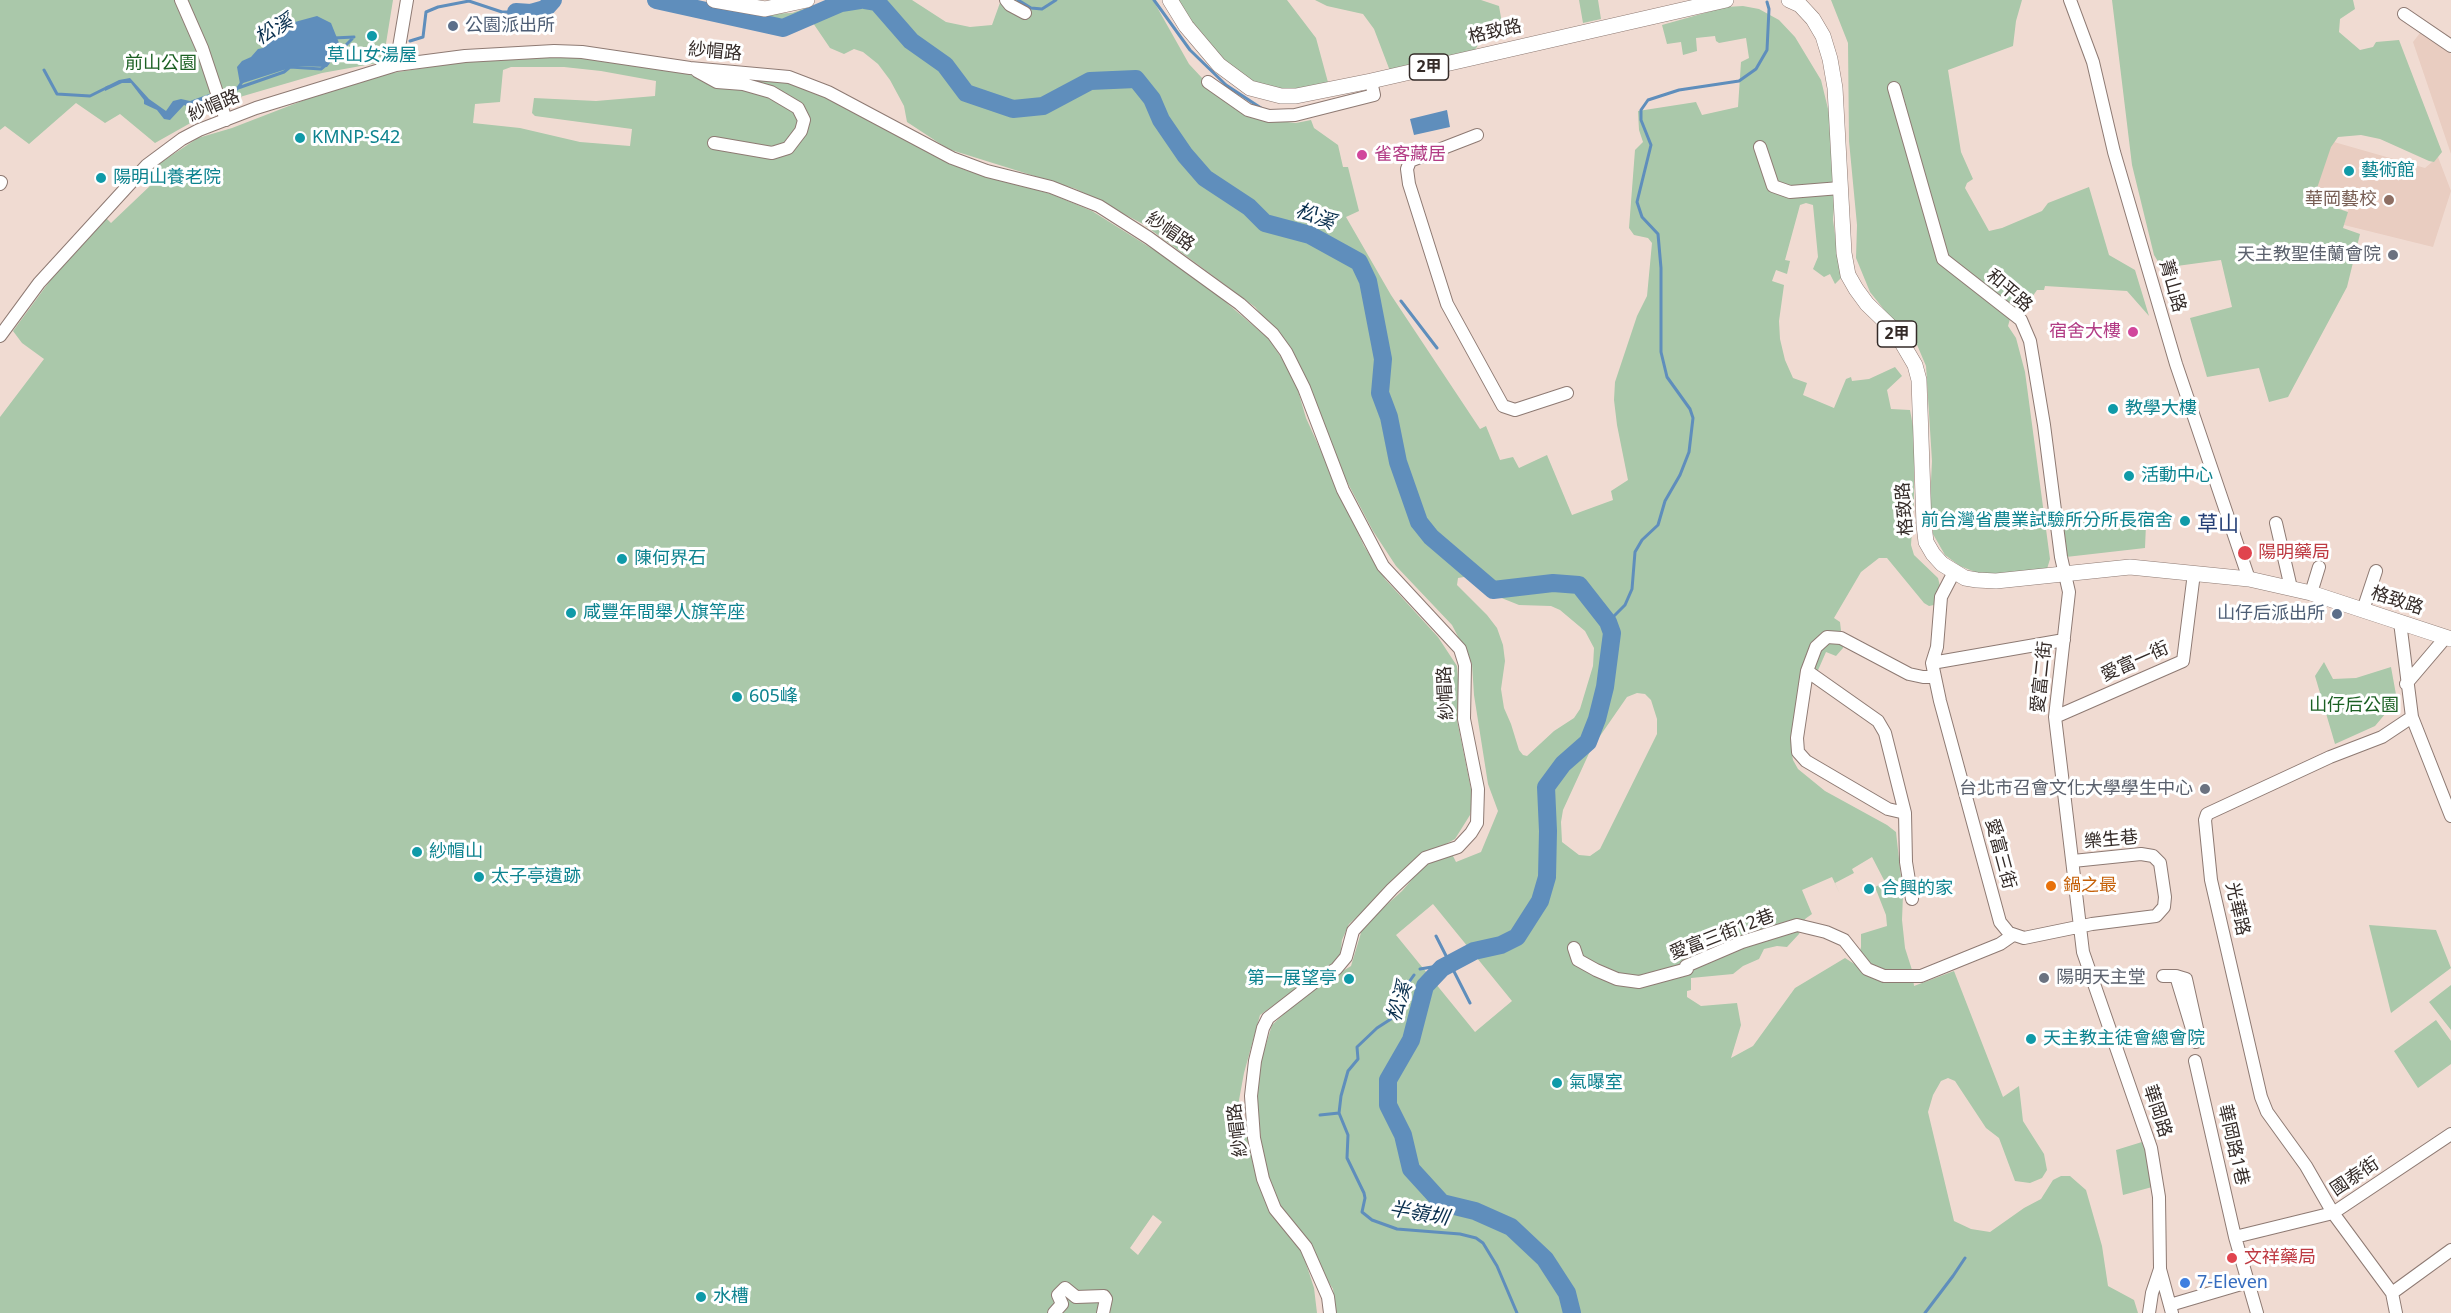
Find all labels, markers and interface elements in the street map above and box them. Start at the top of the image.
water label: 松溪 [251,10,297,50]
place label: 公園派出所 [465,15,555,37]
street label: 格致路 [1466,15,1524,49]
marker: 公園派出所 [446,19,460,33]
marker: 草山女湯屋 [365,29,379,43]
street label: 紗帽路 [687,39,743,65]
place label: 草山女湯屋 [327,45,417,67]
park label: 前山公園 [125,53,197,75]
road number: 2甲 [1410,54,1448,80]
street label: 紗帽路 [185,86,243,126]
place label: KMNP-S42 [312,127,400,149]
marker: KMNP-S42 [293,131,307,145]
place label: 雀客藏居 [1374,144,1446,166]
marker: 雀客藏居 [1355,148,1369,162]
place label: 藝術館 [2361,160,2415,182]
marker: 藝術館 [2342,164,2356,178]
place label: 陽明山養老院 [113,167,221,189]
marker: 陽明山養老院 [94,171,108,185]
place label: 華岡藝校 [2305,189,2377,211]
marker: 華岡藝校 [2382,193,2396,207]
water label: 松溪 [1292,199,1338,235]
street label: 紗帽路 [1142,208,1198,256]
place label: 天主教聖佳蘭會院 [2237,244,2381,266]
marker: 天主教聖佳蘭會院 [2386,248,2400,262]
street label: 菁山路 [2154,257,2190,315]
street label: 和平路 [1982,265,2036,317]
road number: 2甲 [1878,321,1916,347]
place label: 宿舍大樓 [2049,321,2121,343]
marker: 宿舍大樓 [2126,325,2140,339]
place label: 教學大樓 [2125,398,2197,420]
marker: 教學大樓 [2106,402,2120,416]
place label: 活動中心 [2141,465,2213,487]
marker: 活動中心 [2122,469,2136,483]
street label: 格致路 [1892,481,1918,537]
place label: 前台灣省農業試驗所分所長宿舍 [1921,510,2173,532]
district label: 草山 [2197,512,2239,538]
marker: 前台灣省農業試驗所分所長宿舍 [2178,514,2192,528]
place label: 陽明藥局 [2258,542,2330,564]
marker: 陽明藥局 [2236,544,2254,562]
place label: 陳何界石 [634,548,706,570]
marker: 陳何界石 [615,552,629,566]
street label: 格致路 [2368,582,2426,620]
place label: 咸豐年間舉人旗竿座 [583,602,745,624]
place label: 山仔后派出所 [2217,603,2325,625]
marker: 咸豐年間舉人旗竿座 [564,606,578,620]
marker: 山仔后派出所 [2330,607,2344,621]
street label: 愛富一街 [2098,637,2172,687]
street label: 愛富二街 [2027,640,2057,714]
street label: 紗帽路 [1434,665,1458,721]
place label: 605峰 [749,686,798,708]
marker: 605峰 [730,690,744,704]
park label: 山仔后公園 [2309,695,2399,717]
place label: 台北市召會文化大學學生中心 [1959,778,2193,800]
marker: 台北市召會文化大學學生中心 [2198,782,2212,796]
street label: 愛富三街 [1980,816,2020,892]
street label: 樂生巷 [2083,827,2139,853]
place label: 紗帽山 [429,841,483,863]
marker: 紗帽山 [410,845,424,859]
place label: 太子亭遺跡 [491,866,581,888]
marker: 太子亭遺跡 [472,870,486,884]
place label: 鍋之最 [2063,875,2117,897]
place label: 合興的家 [1881,878,1953,900]
marker: 鍋之最 [2044,879,2058,893]
street label: 光華路 [2220,880,2254,938]
marker: 合興的家 [1862,882,1876,896]
street label: 愛富三街12巷 [1667,905,1777,965]
place label: 陽明天主堂 [2056,967,2146,989]
place label: 第一展望亭 [1247,968,1337,990]
marker: 陽明天主堂 [2037,971,2051,985]
marker: 第一展望亭 [1342,972,1356,986]
water label: 松溪 [1382,979,1418,1025]
place label: 天主教主徒會總會院 [2043,1028,2205,1050]
marker: 天主教主徒會總會院 [2024,1032,2038,1046]
place label: 氣曝室 [1569,1072,1623,1094]
marker: 氣曝室 [1550,1076,1564,1090]
street label: 華岡路 [2138,1082,2176,1140]
street label: 紗帽路 [1224,1102,1252,1158]
street label: 華岡路1巷 [2213,1102,2253,1188]
street label: 國泰街 [2327,1153,2383,1201]
water label: 半嶺圳 [1387,1197,1451,1231]
place label: 文祥藥局 [2244,1247,2316,1269]
marker: 文祥藥局 [2225,1251,2239,1265]
place label: 7-Eleven [2197,1272,2268,1294]
marker: 7-Eleven [2178,1276,2192,1290]
place label: 水槽 [713,1286,749,1308]
marker: 水槽 [694,1290,708,1304]

